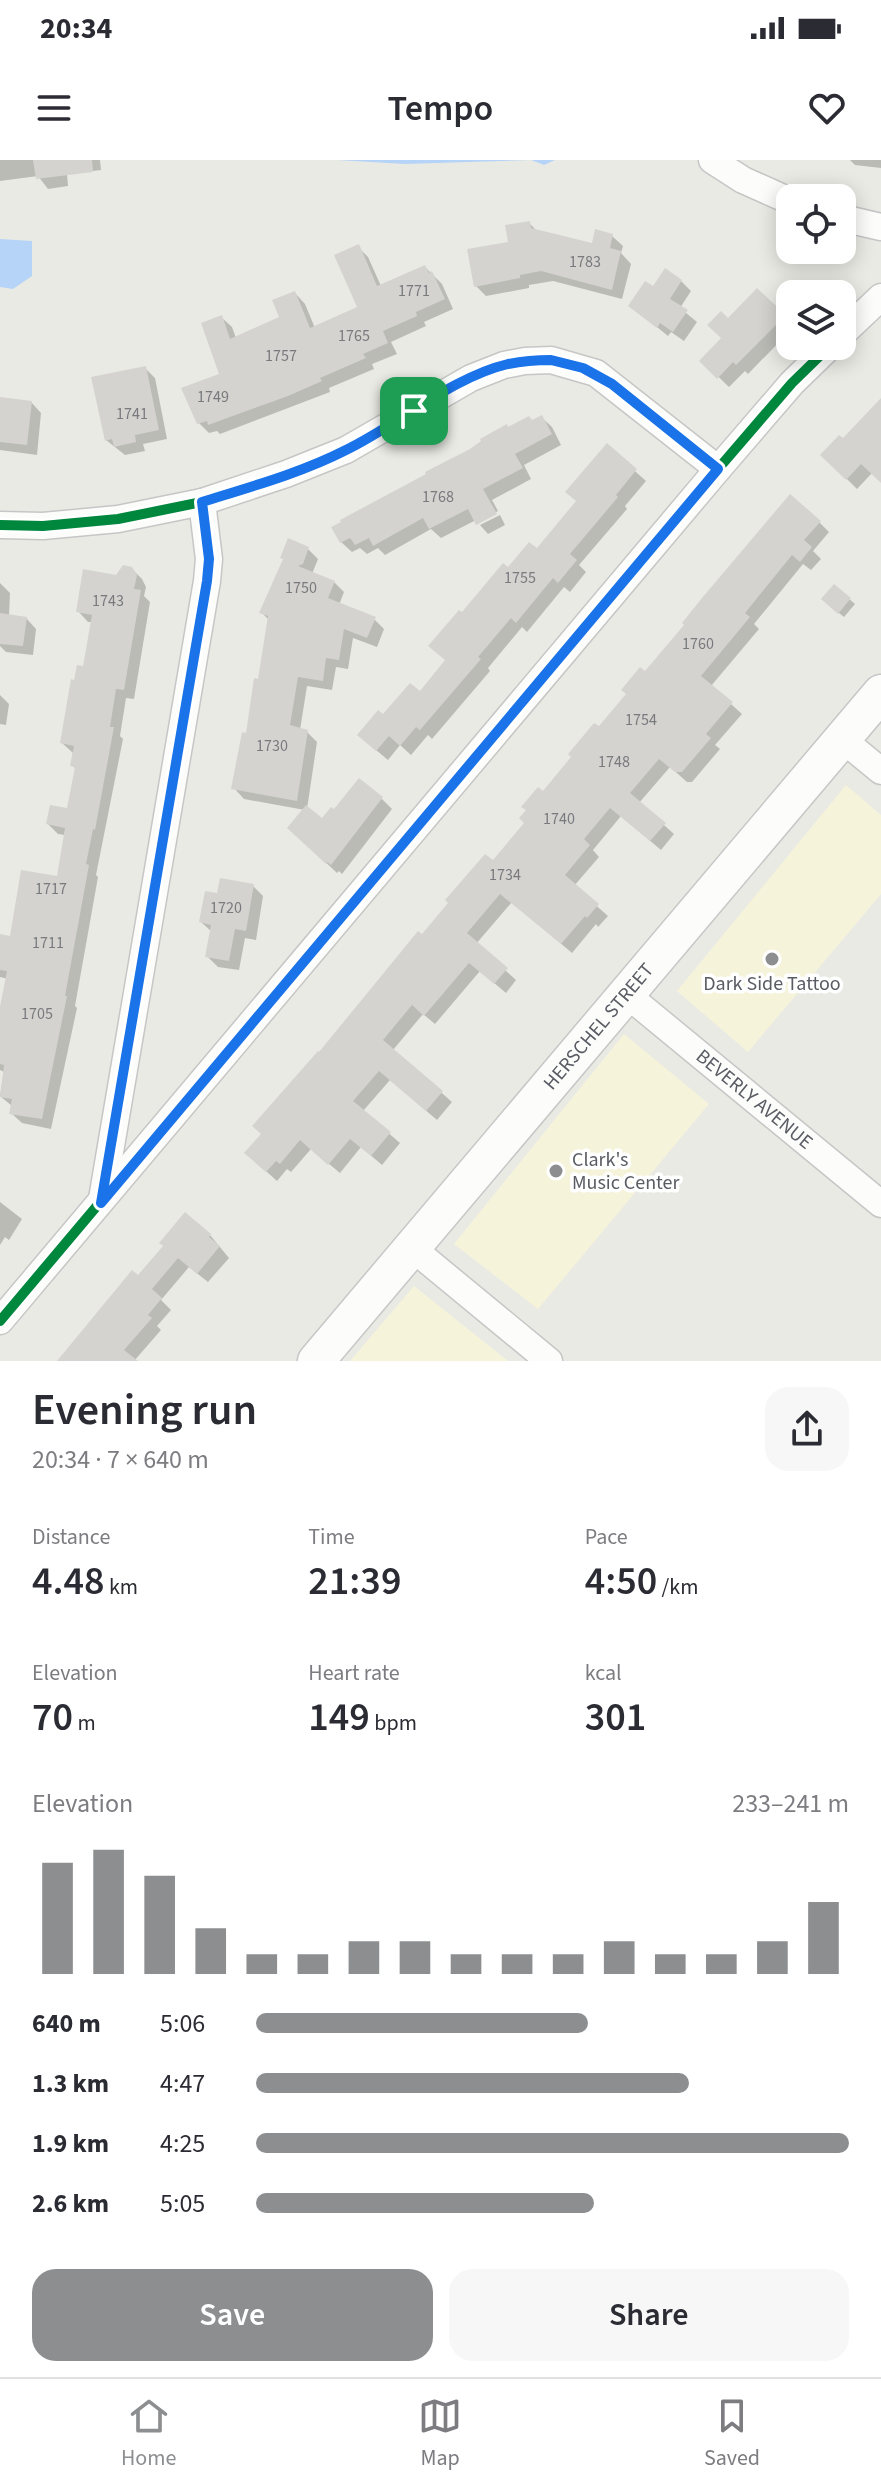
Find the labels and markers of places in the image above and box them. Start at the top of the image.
pin [380,377,448,445]
marker: Dark Side Tattoo [763,950,781,968]
place label: Dark Side Tattoo [703,970,841,998]
place label: Clark's Music Center [572,1146,680,1197]
marker: Clark's Music Center [547,1162,565,1180]

